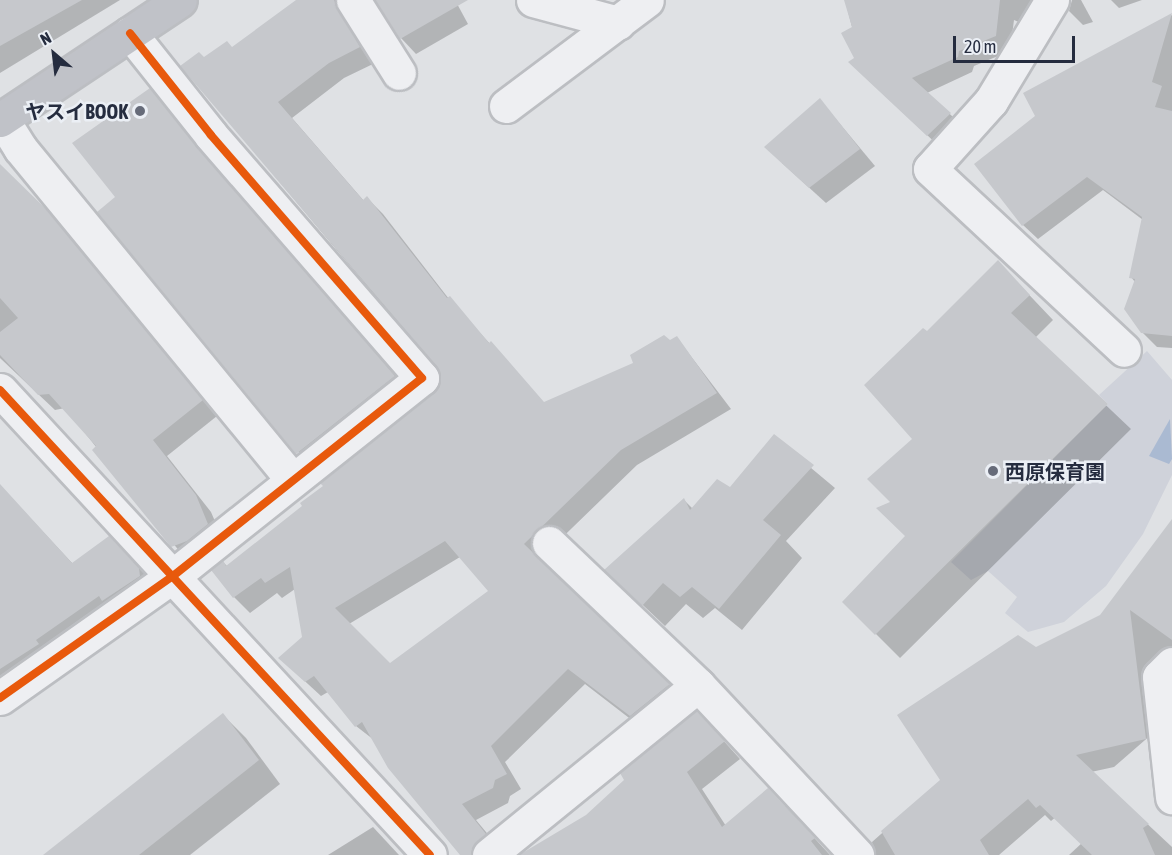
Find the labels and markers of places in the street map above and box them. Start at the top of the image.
place label: ヤスイBOOK [25,99,128,123]
marker: ヤスイBOOK [133,104,147,118]
place label: 西原保育園 [1005,459,1105,483]
marker: 西原保育園 [986,464,1000,478]

